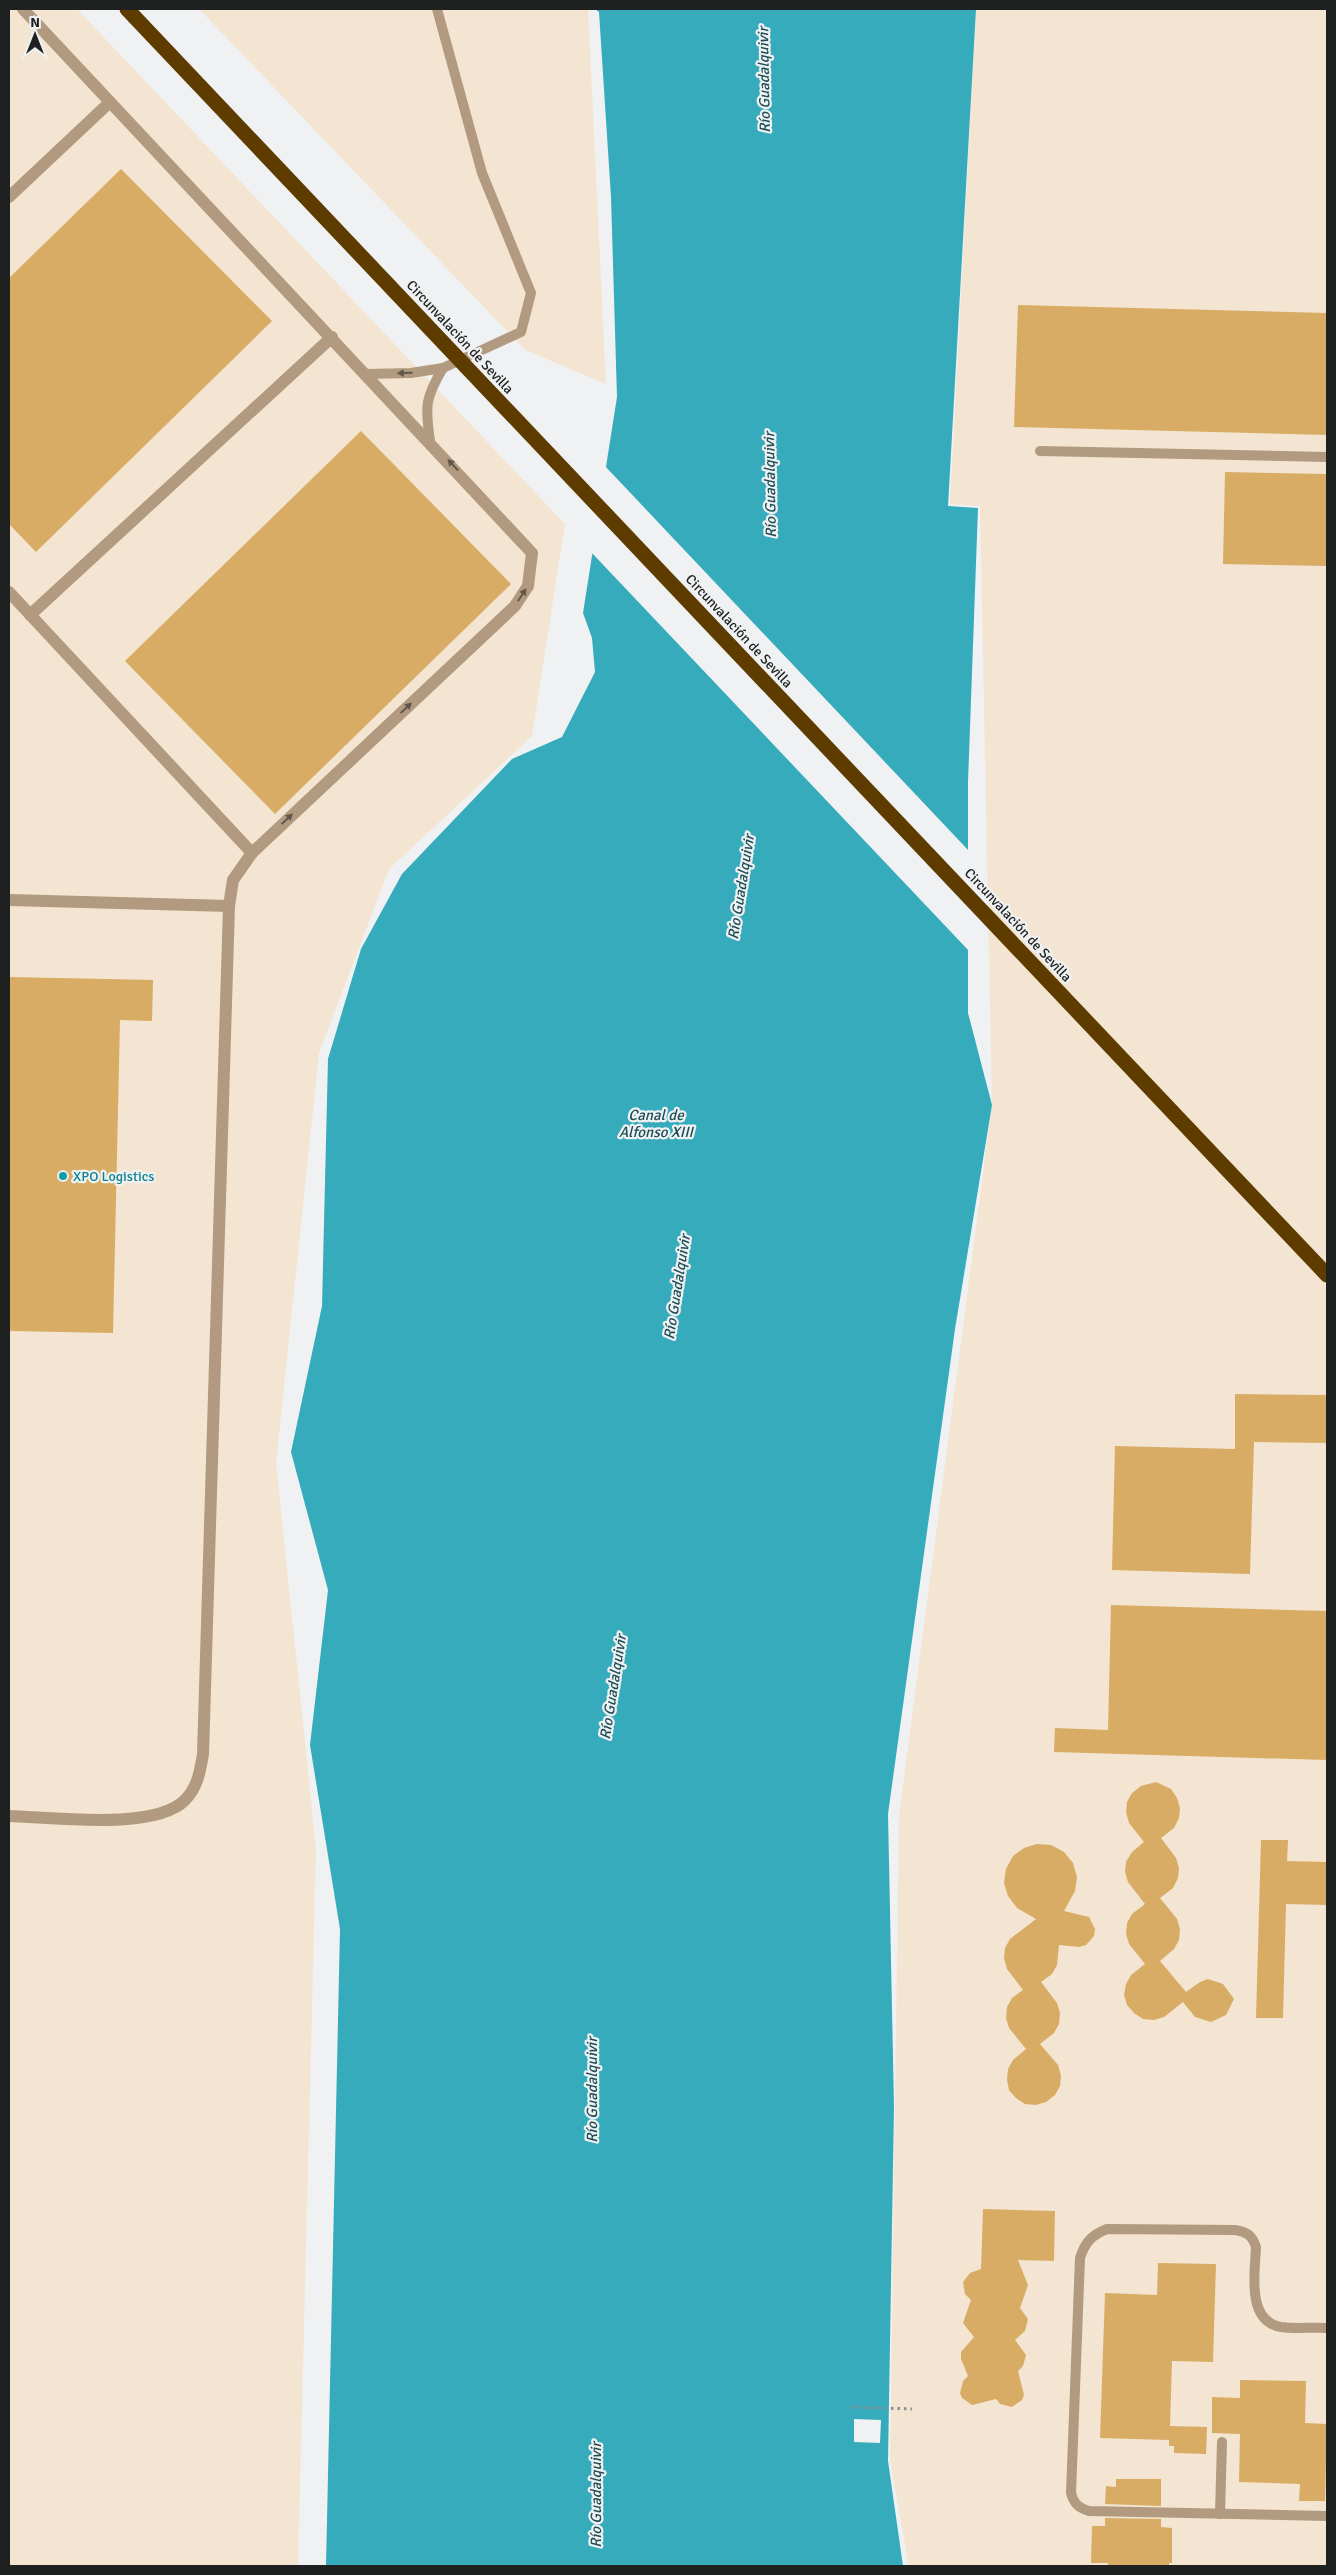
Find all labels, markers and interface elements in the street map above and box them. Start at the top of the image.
north arrow [10,10,60,60]
text: N [30,14,40,31]
water label: Río Guadalquivir [754,25,774,133]
street label: Circunvalación de Sevilla [403,277,517,397]
one-way arrow [397,369,413,377]
water label: Río Guadalquivir [760,430,780,538]
one-way arrow [447,460,459,472]
street label: Circunvalación de Sevilla [682,571,796,691]
one-way arrow [517,588,527,602]
one-way arrow [399,702,411,714]
one-way arrow [281,813,293,825]
water label: Río Guadalquivir [724,831,759,941]
street label: Circunvalación de Sevilla [961,865,1075,985]
water label: Canal de Alfonso XIII [619,1106,695,1141]
place label: XPO Logistics [73,1168,154,1185]
marker: XPO Logistics [57,1170,69,1182]
water label: Río Guadalquivir [660,1231,695,1341]
water label: Río Guadalquivir [596,1631,631,1741]
water label: Río Guadalquivir [583,2035,601,2143]
water label: Río Guadalquivir [587,2440,605,2548]

